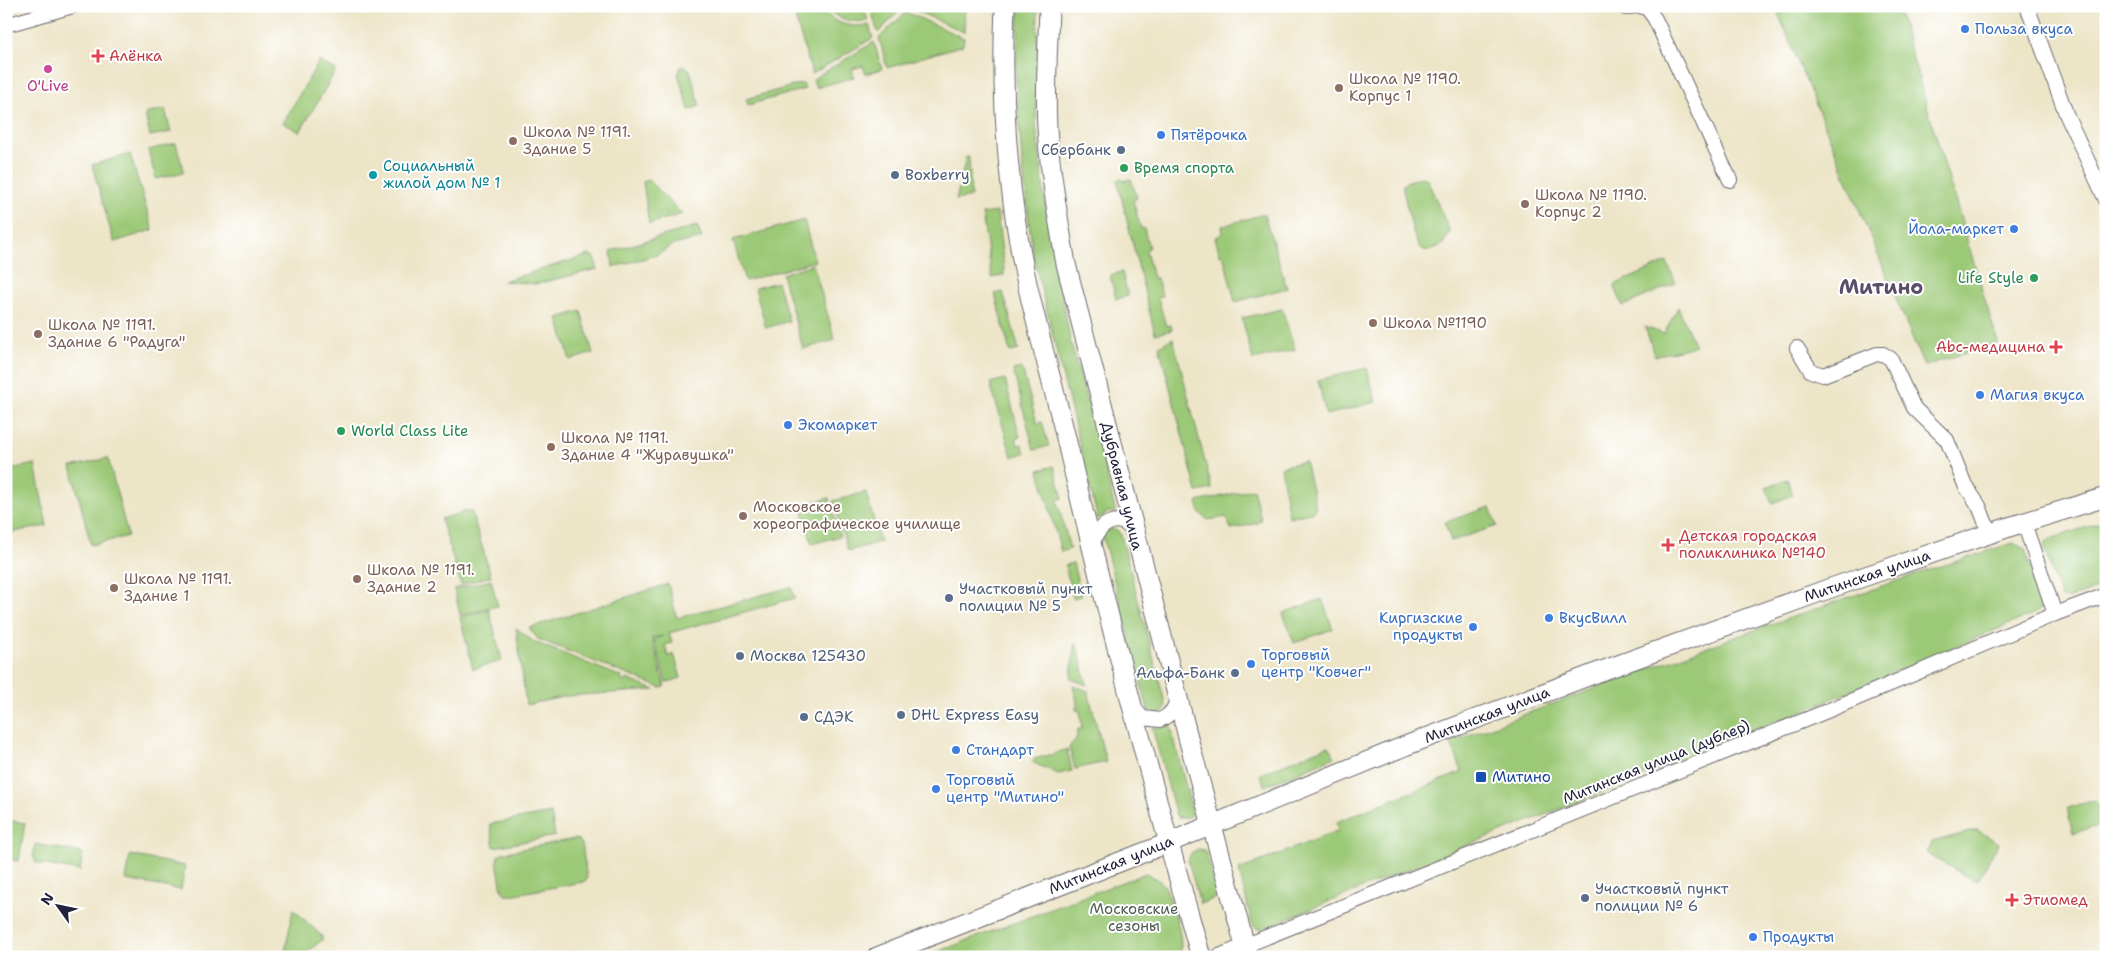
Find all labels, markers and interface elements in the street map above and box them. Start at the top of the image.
place label: Польза вкуса [1975,19,2073,39]
marker: Польза вкуса [1959,23,1971,35]
place label: Алёнка [109,46,163,66]
marker: Алёнка [91,49,105,63]
marker: O'Live [42,63,54,75]
place label: Школа № 1190. Корпус 1 [1349,69,1461,106]
place label: O'Live [27,76,69,96]
marker: Школа № 1190. Корпус 1 [1333,82,1345,94]
place label: Школа № 1191. Здание 5 [523,122,631,159]
place label: Пятёрочка [1171,125,1248,145]
marker: Пятёрочка [1155,129,1167,141]
marker: Школа № 1191. Здание 5 [507,135,519,147]
place label: Сбербанк [1041,140,1111,160]
marker: Сбербанк [1115,144,1127,156]
place label: Социальный жилой дом № 1 [383,156,501,193]
place label: Время спорта [1134,158,1235,178]
marker: Время спорта [1118,162,1130,174]
place label: Boxberry [905,165,970,185]
marker: Социальный жилой дом № 1 [367,169,379,181]
marker: Boxberry [889,169,901,181]
place label: Школа № 1190. Корпус 2 [1535,185,1647,222]
marker: Школа № 1190. Корпус 2 [1519,198,1531,210]
place label: Йола-маркет [1908,218,2004,239]
marker: Йола-маркет [2008,223,2020,235]
place label: Life Style [1958,268,2024,288]
marker: Life Style [2028,272,2040,284]
district label: Митино [1839,274,1923,300]
place label: Школа №1190 [1383,313,1487,333]
place label: Школа № 1191. Здание 6 "Радуга" [48,315,185,352]
marker: Школа №1190 [1367,317,1379,329]
marker: Школа № 1191. Здание 6 "Радуга" [32,328,44,340]
place label: Abc-медицина [1936,337,2046,357]
marker: Abc-медицина [2049,340,2063,354]
place label: Магия вкуса [1990,385,2085,405]
marker: Магия вкуса [1974,389,1986,401]
place label: Экомаркет [798,415,877,435]
marker: Экомаркет [782,419,794,431]
street label: Дубравная улица [1096,420,1148,553]
place label: World Class Lite [351,421,468,441]
marker: World Class Lite [335,425,347,437]
place label: Школа № 1191. Здание 4 "Журавушка" [561,428,734,465]
marker: Школа № 1191. Здание 4 "Журавушка" [545,441,557,453]
place label: Московское хореографическое училище [753,497,961,534]
marker: Московское хореографическое училище [737,510,749,522]
place label: Детская городская поликлиника №140 [1679,526,1826,563]
marker: Детская городская поликлиника №140 [1661,538,1675,552]
street label: Митинская улица [1801,545,1934,607]
place label: Школа № 1191. Здание 2 [367,560,475,597]
place label: Школа № 1191. Здание 1 [124,569,232,606]
marker: Школа № 1191. Здание 2 [351,573,363,585]
place label: Участковый пункт полиции № 5 [959,579,1093,616]
marker: Школа № 1191. Здание 1 [108,582,120,594]
marker: Участковый пункт полиции № 5 [943,592,955,604]
place label: Киргизские продукты [1379,608,1463,645]
place label: ВкусВилл [1559,608,1627,628]
marker: ВкусВилл [1543,612,1555,624]
marker: Киргизские продукты [1467,621,1479,633]
place label: Торговый центр "Ковчег" [1261,645,1371,682]
place label: Москва 125430 [750,646,866,666]
marker: Москва 125430 [734,650,746,662]
marker: Торговый центр "Ковчег" [1245,658,1257,670]
place label: Альфа-Банк [1136,663,1225,683]
marker: Альфа-Банк [1229,667,1241,679]
street label: Митинская улица [1421,682,1553,748]
place label: DHL Express Easy [911,705,1039,725]
place label: СДЭК [814,707,854,727]
marker: DHL Express Easy [895,709,907,721]
marker: СДЭК [798,711,810,723]
street label: Митинская улица (дублер) [1559,715,1753,809]
place label: Стандарт [966,740,1034,760]
marker: Стандарт [950,744,962,756]
place label: Митино [1492,767,1551,787]
place label: Торговый центр "Митино" [946,770,1064,807]
marker: Митино [1474,770,1488,784]
marker: Торговый центр "Митино" [930,783,942,795]
street label: Митинская улица [1046,831,1177,899]
place label: Участковый пункт полиции № 6 [1595,879,1729,916]
north arrow [32,880,82,930]
text: N [37,889,58,908]
place label: Этиомед [2023,890,2088,910]
marker: Участковый пункт полиции № 6 [1579,892,1591,904]
marker: Этиомед [2005,893,2019,907]
park label: Московские сезоны [1090,899,1178,936]
place label: Продукты [1763,927,1834,947]
marker: Продукты [1747,931,1759,943]

